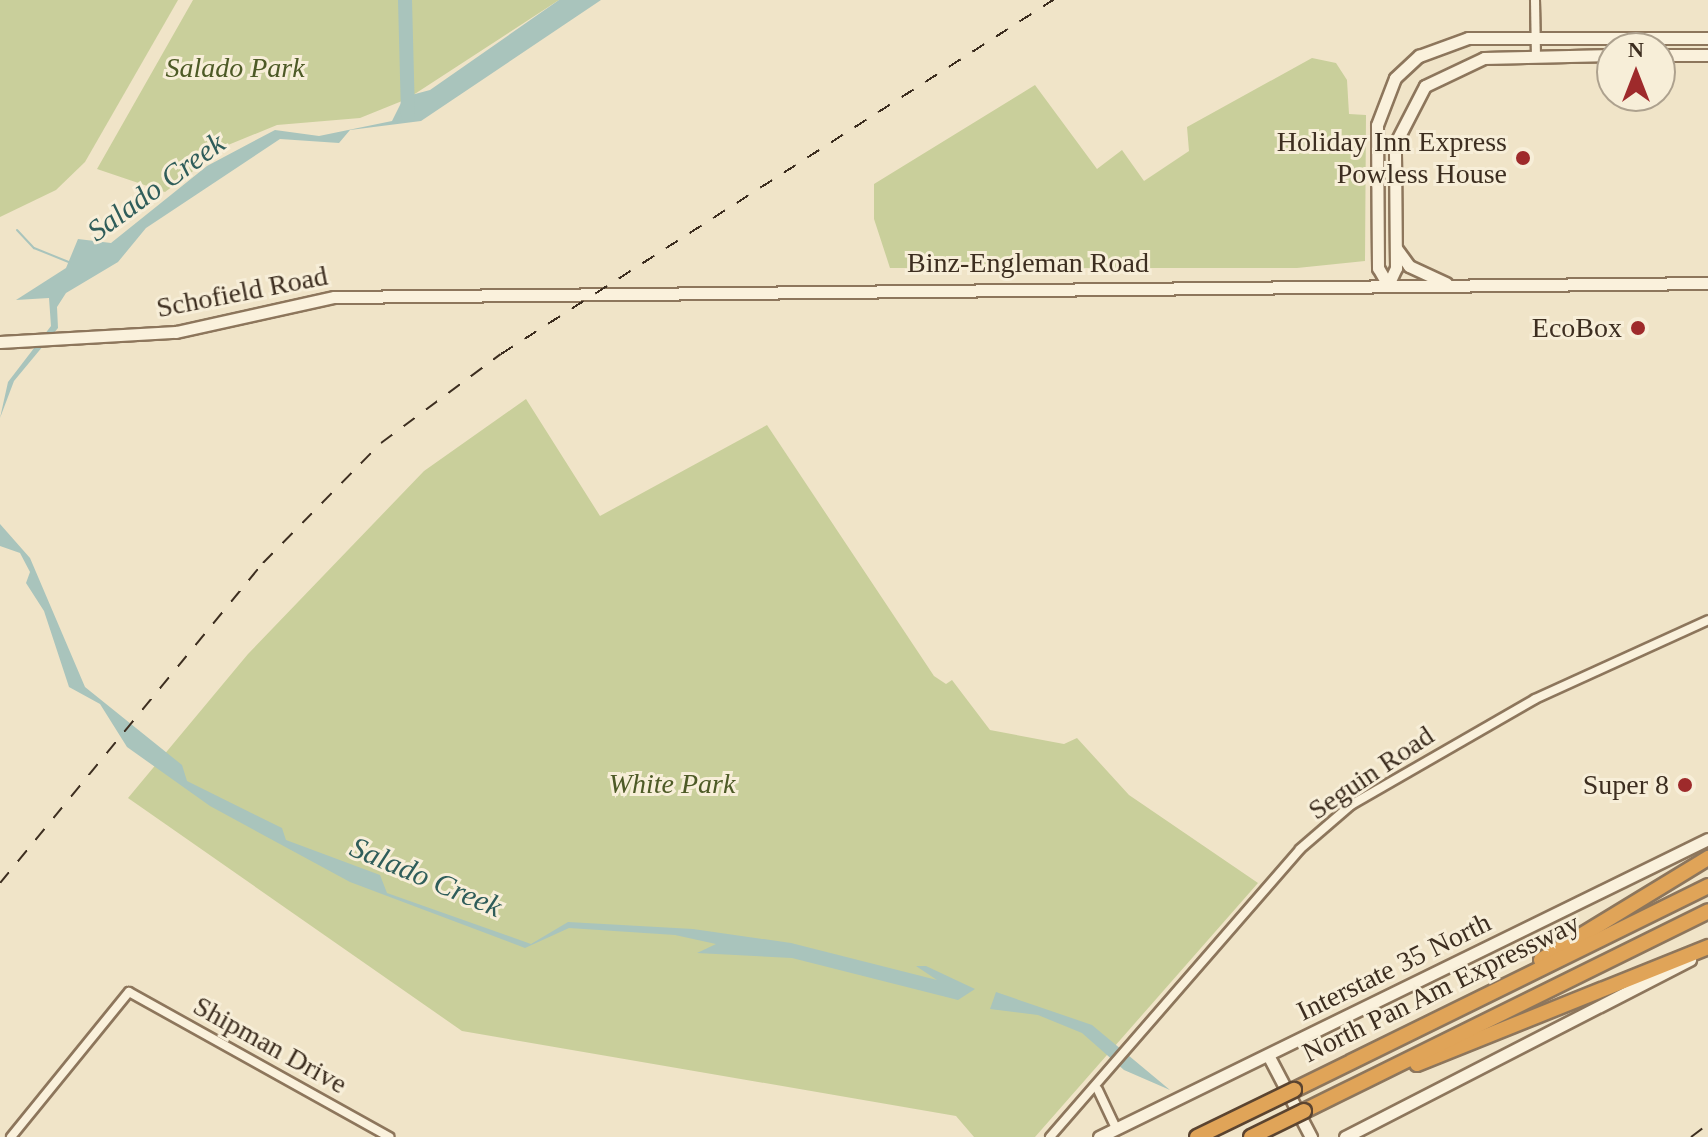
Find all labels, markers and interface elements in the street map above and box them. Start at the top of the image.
north arrow [1596,32,1676,112]
text: N [1628,37,1644,62]
park label: Salado Park [165,51,305,85]
water label: Salado Creek [80,125,232,249]
place label: Holiday Inn Express Powless House [1277,125,1507,191]
marker: Holiday Inn Express Powless House [1514,149,1532,167]
street label: Binz-Engleman Road [907,246,1149,280]
street label: Schofield Road [154,259,330,325]
place label: EcoBox [1532,311,1622,345]
marker: EcoBox [1629,319,1647,337]
street label: Seguin Road [1302,719,1440,827]
park label: White Park [609,767,735,801]
place label: Super 8 [1583,768,1669,802]
marker: Super 8 [1676,776,1694,794]
water label: Salado Creek [345,829,507,925]
street label: Interstate 35 North [1292,906,1496,1028]
street label: North Pan Am Expressway [1296,906,1586,1070]
street label: Shipman Drive [187,989,353,1101]

